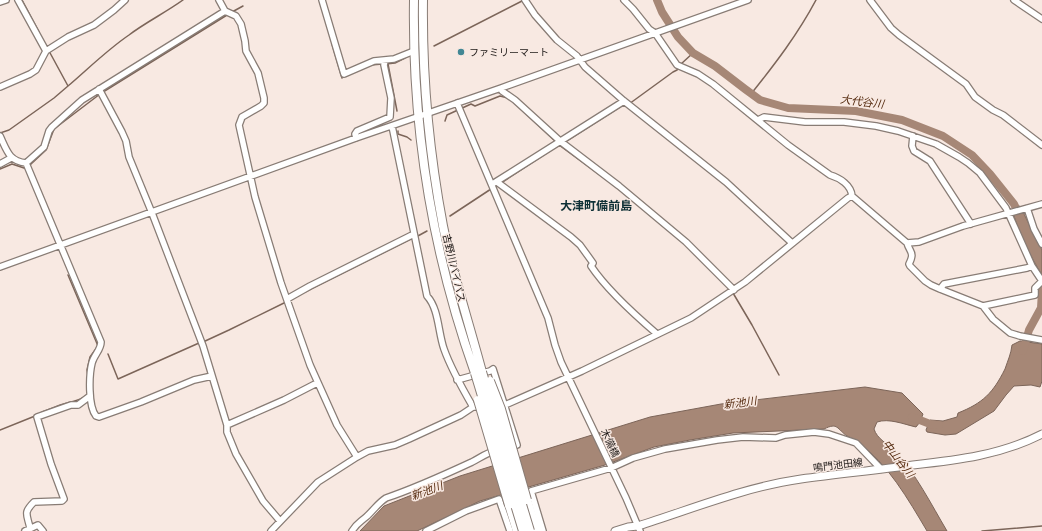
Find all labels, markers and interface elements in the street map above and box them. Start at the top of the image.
marker: ファミリーマート [456,47,466,57]
place label: ファミリーマート [469,47,549,58]
water label: 大代谷川 [839,93,886,111]
district label: 大津町備前島 [560,199,632,213]
street label: 吉野川バイパス [441,233,467,303]
water label: 新池川 [723,394,758,411]
street label: 木備橋 [599,427,621,459]
water label: 中山谷川 [879,438,917,481]
street label: 鳴門池田線 [813,456,863,474]
water label: 新池川 [409,479,446,503]

